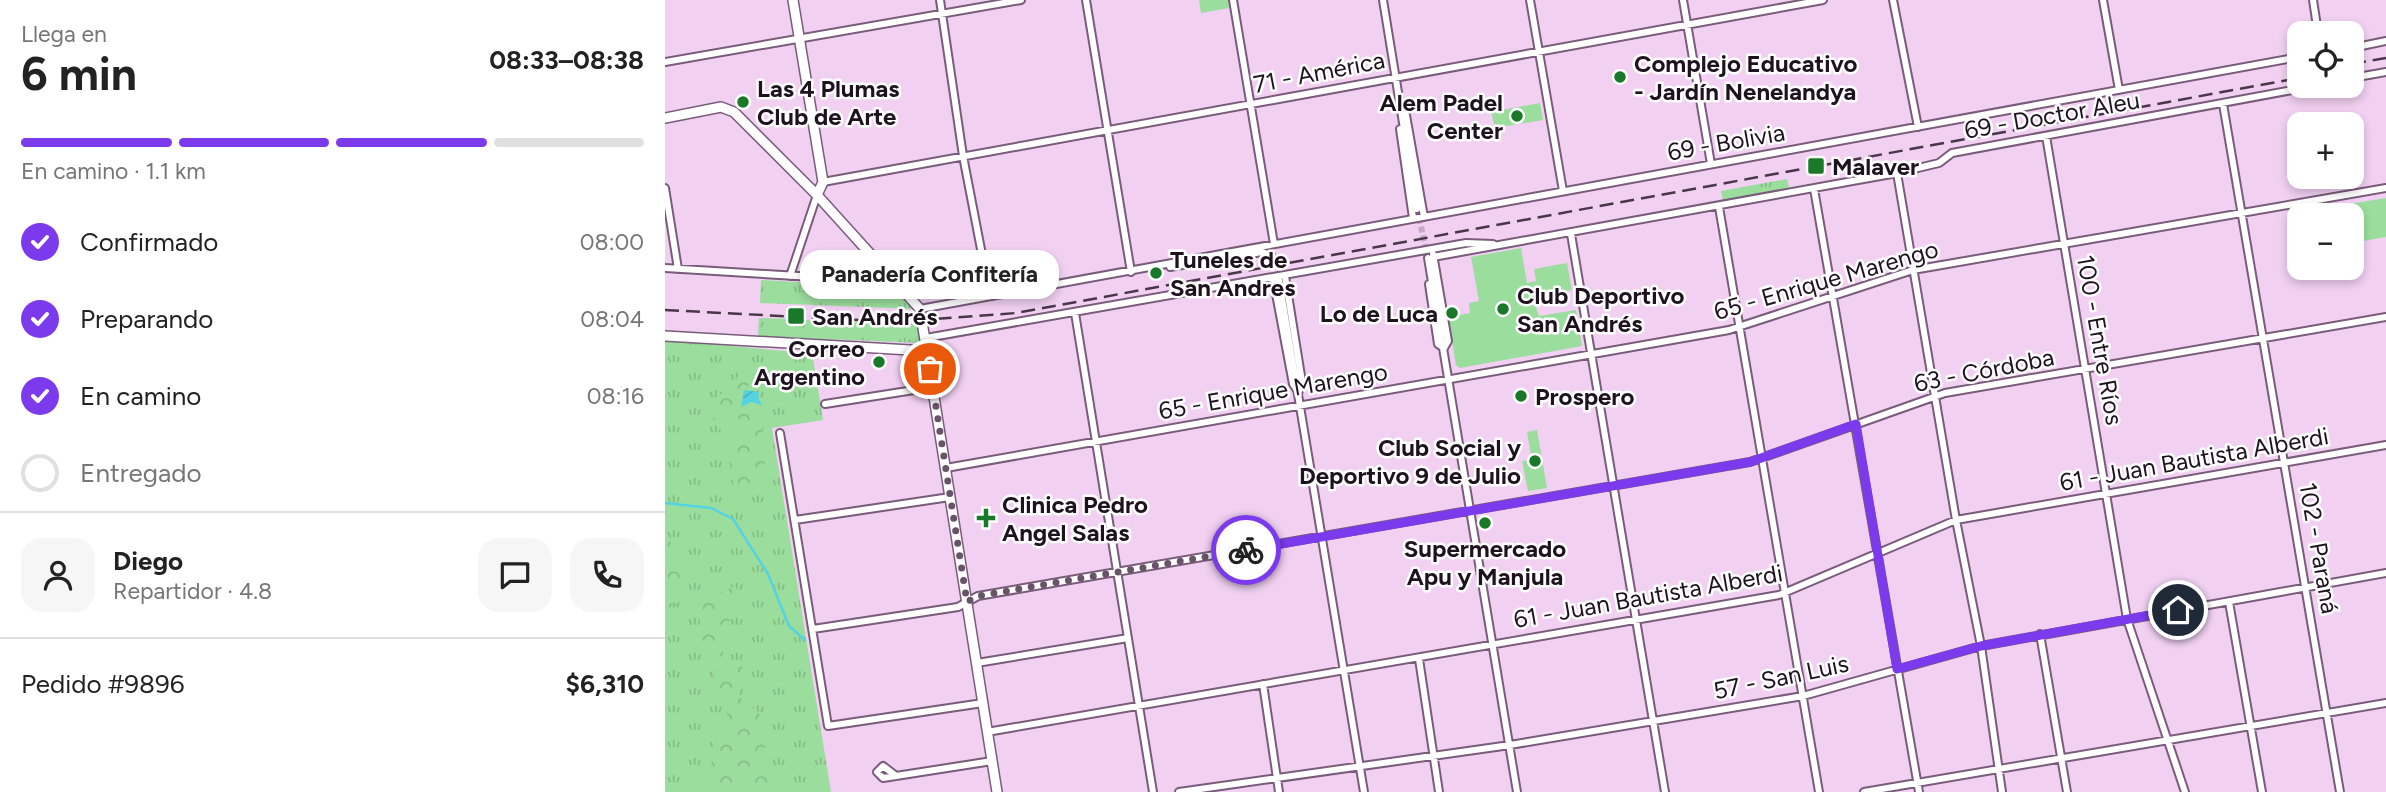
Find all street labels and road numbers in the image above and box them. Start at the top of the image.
street label: 71 - América [1251,45,1387,99]
street label: 69 - Doctor Aleu [1962,85,2142,145]
street label: 69 - Bolivia [1665,117,1787,167]
street label: 65 - Enrique Marengo [1711,234,1941,326]
street label: 100 - Entre Ríos [2071,253,2129,427]
street label: 63 - Córdoba [1911,342,2057,398]
street label: 65 - Enrique Marengo [1156,357,1390,425]
street label: 61 - Juan Bautista Alberdi [2057,421,2331,497]
street label: 102 - Paraná [2293,480,2345,616]
street label: 61 - Juan Bautista Alberdi [1511,558,1785,634]
street label: 57 - San Luis [1711,649,1851,705]

